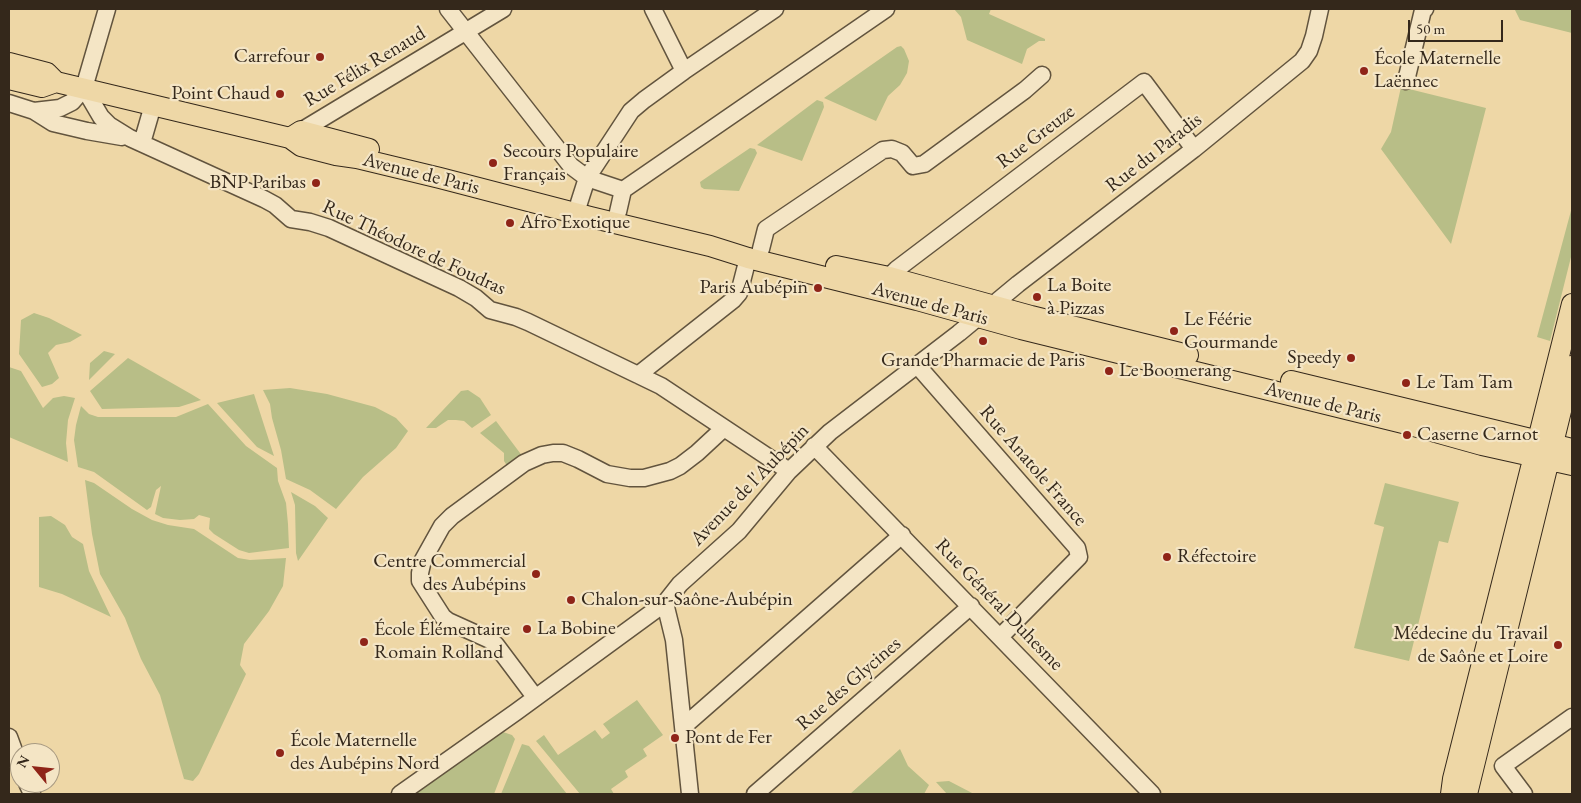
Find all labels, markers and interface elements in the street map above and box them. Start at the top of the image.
scale bar [1411,10,1506,42]
text: 50 m [1416,19,1445,38]
street label: Rue Félix Renaud [300,21,430,113]
place label: Carrefour [234,45,310,69]
place label: École Maternelle Laënnec [1374,47,1501,94]
marker: Carrefour [314,51,326,63]
marker: École Maternelle Laënnec [1358,65,1370,77]
place label: Point Chaud [171,82,270,106]
marker: Point Chaud [274,88,286,100]
street label: Rue Greuze [992,100,1080,174]
street label: Rue du Paradis [1101,108,1207,198]
place label: Secours Populaire Français [503,140,638,187]
street label: Avenue de Paris [360,148,482,200]
marker: Secours Populaire Français [487,157,499,169]
place label: BNP Paribas [209,171,306,195]
marker: BNP Paribas [310,177,322,189]
street label: Rue Théodore de Foudras [319,195,509,301]
place label: Afro Exotique [520,211,630,235]
marker: Afro Exotique [504,217,516,229]
place label: La Boite à Pizzas [1047,274,1111,321]
place label: Paris Aubépin [700,276,808,300]
street label: Avenue de Paris [869,277,991,331]
marker: Paris Aubépin [812,282,824,294]
marker: La Boite à Pizzas [1031,291,1043,303]
place label: Le Féérie Gourmande [1184,308,1278,355]
marker: Le Féérie Gourmande [1168,325,1180,337]
marker: Grande Pharmacie de Paris [977,335,989,347]
place label: Speedy [1287,346,1341,370]
place label: Grande Pharmacie de Paris [881,349,1085,373]
marker: Speedy [1345,352,1357,364]
place label: Le Boomerang [1119,359,1231,383]
marker: Le Boomerang [1103,365,1115,377]
place label: Le Tam Tam [1416,371,1513,395]
street label: Avenue de Paris [1262,377,1384,429]
marker: Le Tam Tam [1400,377,1412,389]
street label: Rue Anatole France [974,401,1092,531]
street label: Avenue de l'Aubépin [686,419,814,551]
place label: Caserne Carnot [1417,423,1538,447]
marker: Caserne Carnot [1401,429,1413,441]
street label: Rue Général Duhesme [930,534,1068,676]
place label: Réfectoire [1177,545,1256,569]
place label: Centre Commercial des Aubépins [373,550,526,597]
marker: Réfectoire [1161,551,1173,563]
marker: Centre Commercial des Aubépins [530,568,542,580]
place label: Chalon-sur-Saône-Aubépin [581,588,793,612]
marker: Chalon-sur-Saône-Aubépin [565,594,577,606]
place label: La Bobine [537,617,616,641]
place label: École Élémentaire Romain Rolland [374,618,510,665]
place label: Médecine du Travail de Saône et Loire [1393,622,1548,669]
marker: La Bobine [521,623,533,635]
street label: Rue des Glycines [792,632,906,736]
marker: École Élémentaire Romain Rolland [358,636,370,648]
marker: Médecine du Travail de Saône et Loire [1552,639,1564,651]
place label: Pont de Fer [685,726,772,750]
place label: École Maternelle des Aubépins Nord [290,729,440,776]
marker: Pont de Fer [669,732,681,744]
north arrow [10,743,60,793]
marker: École Maternelle des Aubépins Nord [274,747,286,759]
text: N [12,752,33,771]

